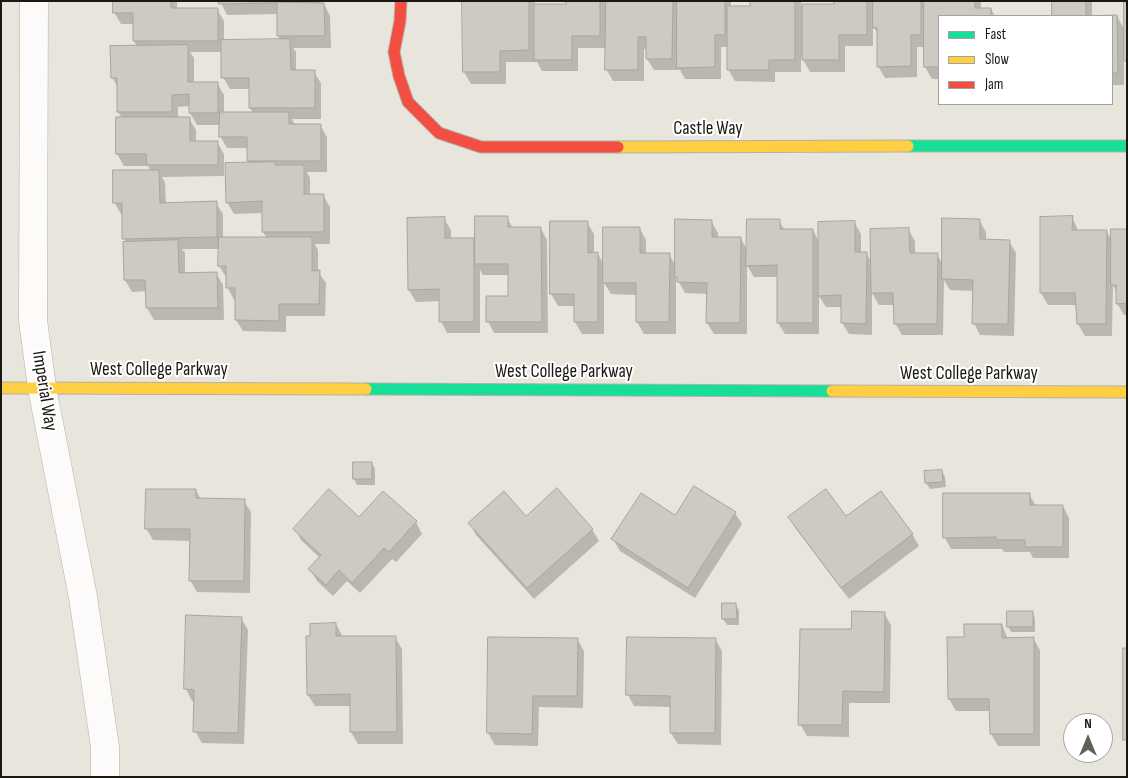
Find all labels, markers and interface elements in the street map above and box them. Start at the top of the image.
legend [938,15,1113,105]
text: Fast [985,25,1006,44]
text: Slow [985,50,1009,69]
text: Jam [985,75,1003,94]
street label: Castle Way [673,118,743,140]
street label: Imperial Way [26,349,62,433]
street label: West College Parkway [90,359,228,381]
street label: West College Parkway [495,361,633,383]
street label: West College Parkway [900,363,1038,385]
north arrow [1063,713,1113,763]
text: N [1084,715,1092,732]

